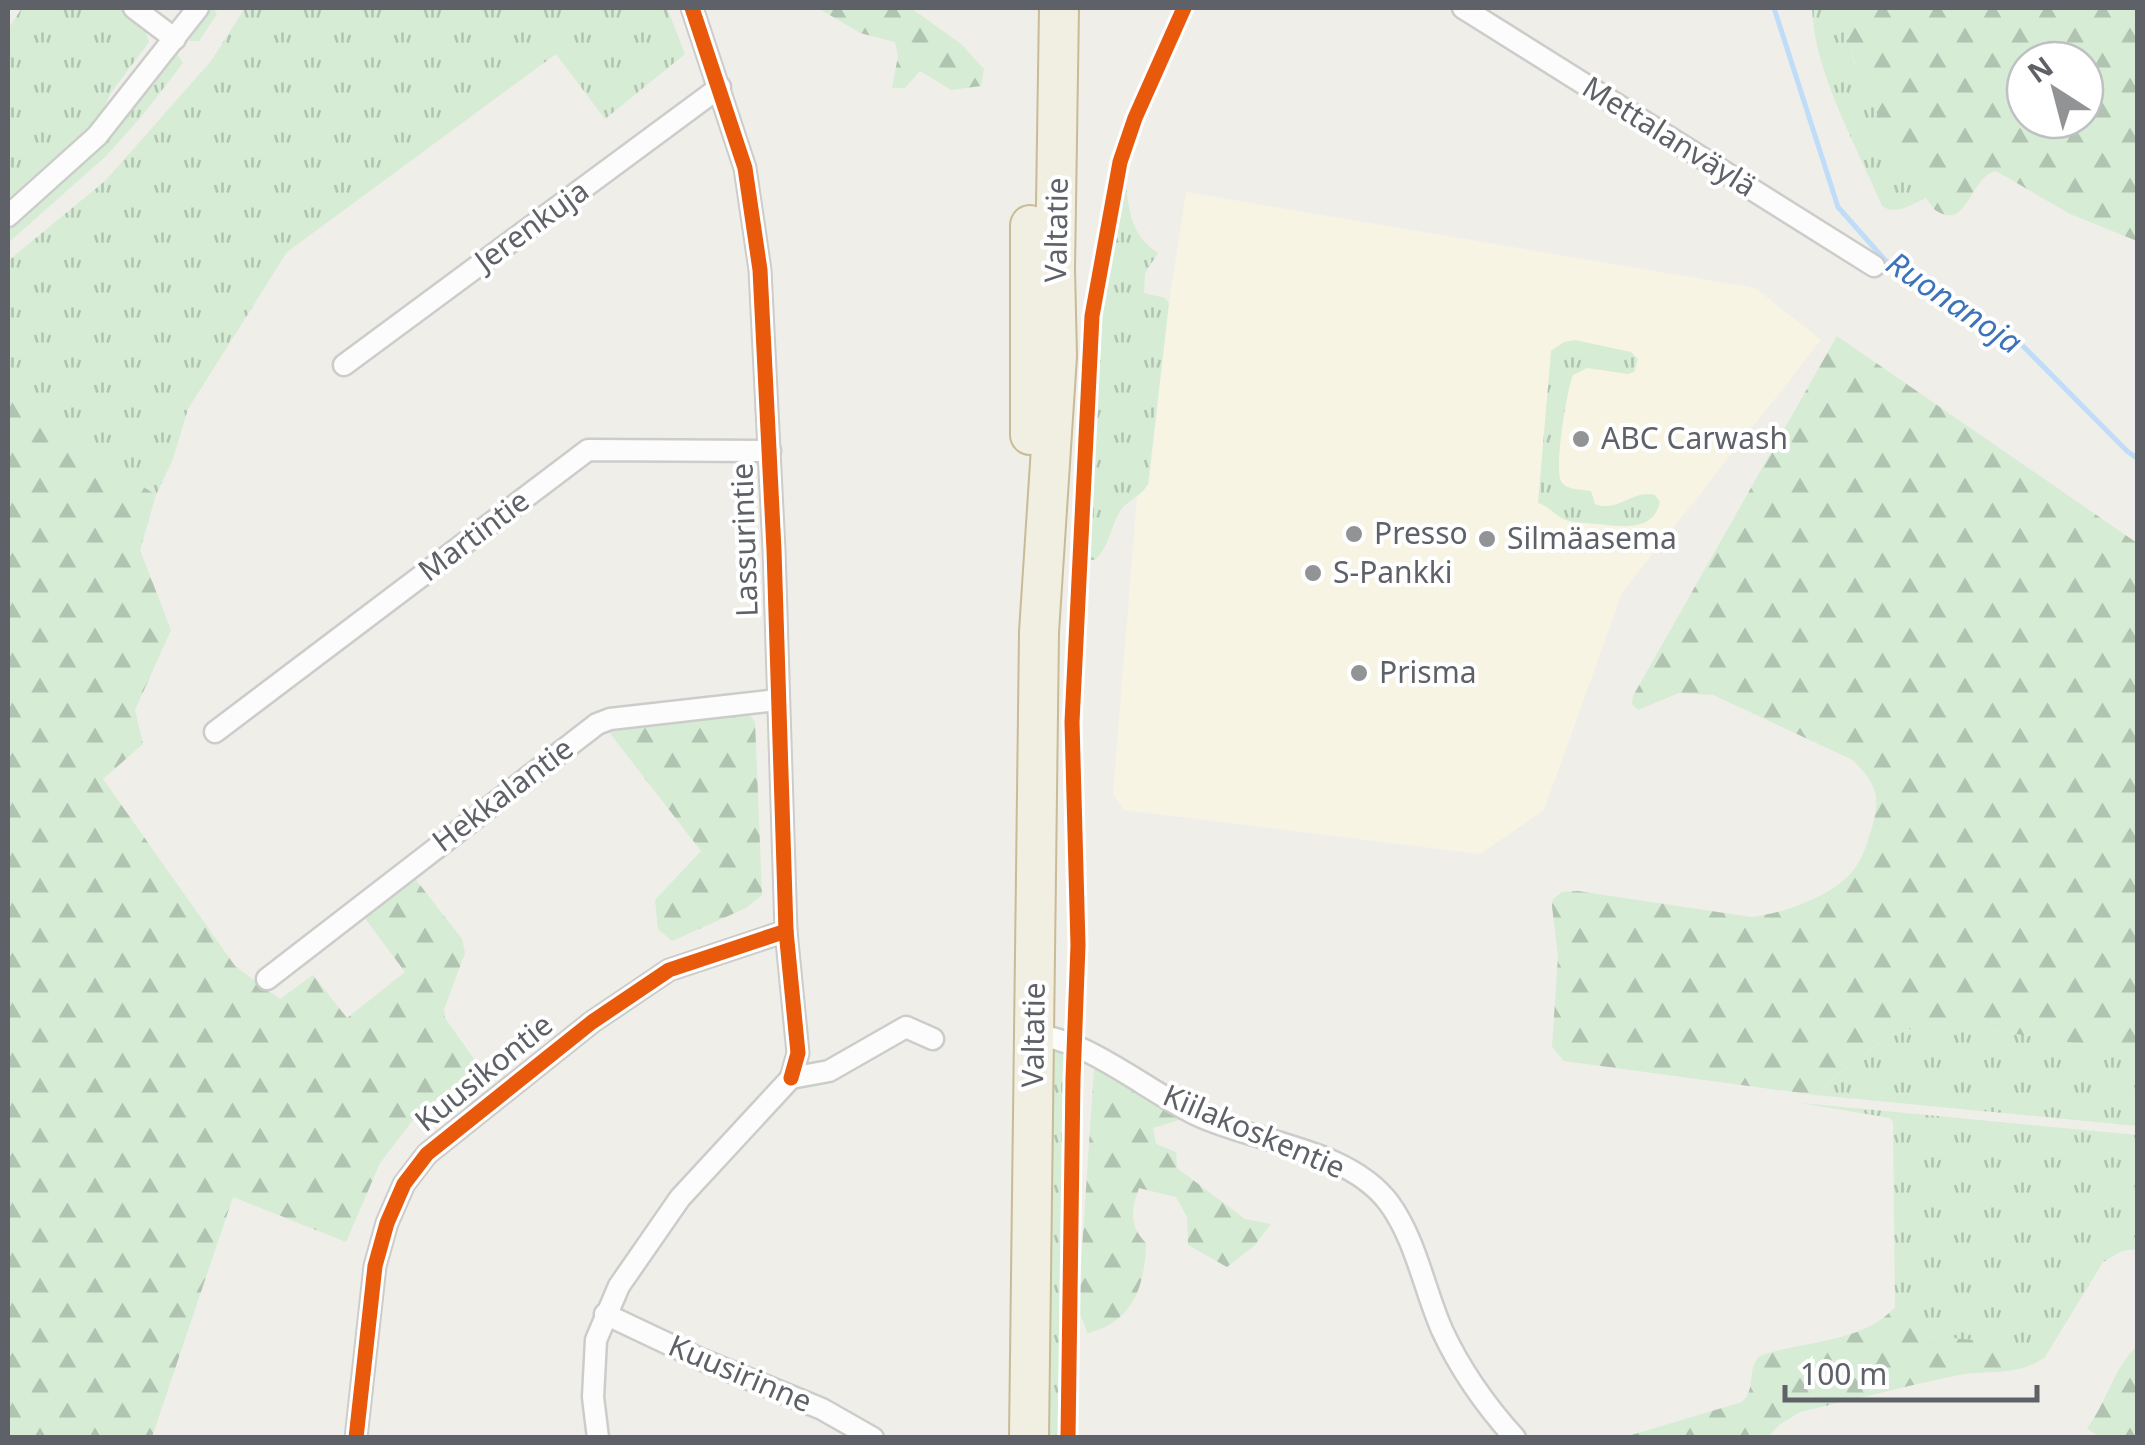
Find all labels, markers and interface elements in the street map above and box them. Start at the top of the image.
north arrow [2005,40,2105,140]
text: N [2019,47,2060,91]
street label: Mettalanväylä [1575,66,1764,205]
street label: Jerenkuja [463,170,596,282]
street label: Valtatie [1034,177,1077,283]
water label: Ruonanoja [1879,241,2031,363]
place label: ABC Carwash [1601,417,1788,458]
marker: ABC Carwash [1570,428,1592,450]
street label: Lassurintie [720,462,767,618]
street label: Martintie [409,480,537,590]
place label: Presso [1374,512,1468,553]
place label: Silmäasema [1507,517,1677,558]
marker: Presso [1343,523,1365,545]
marker: Silmäasema [1476,528,1498,550]
place label: S-Pankki [1333,551,1452,592]
marker: S-Pankki [1302,562,1324,584]
place label: Prisma [1379,651,1477,692]
marker: Prisma [1348,662,1370,684]
street label: Hekkalantie [423,727,581,860]
street label: Valtatie [1011,982,1054,1088]
street label: Kuusikontie [406,1004,560,1140]
street label: Kiilakoskentie [1157,1074,1352,1187]
street label: Kuusirinne [663,1324,819,1421]
scale bar [1785,1340,2038,1402]
text: 100 m [1800,1353,1887,1394]

